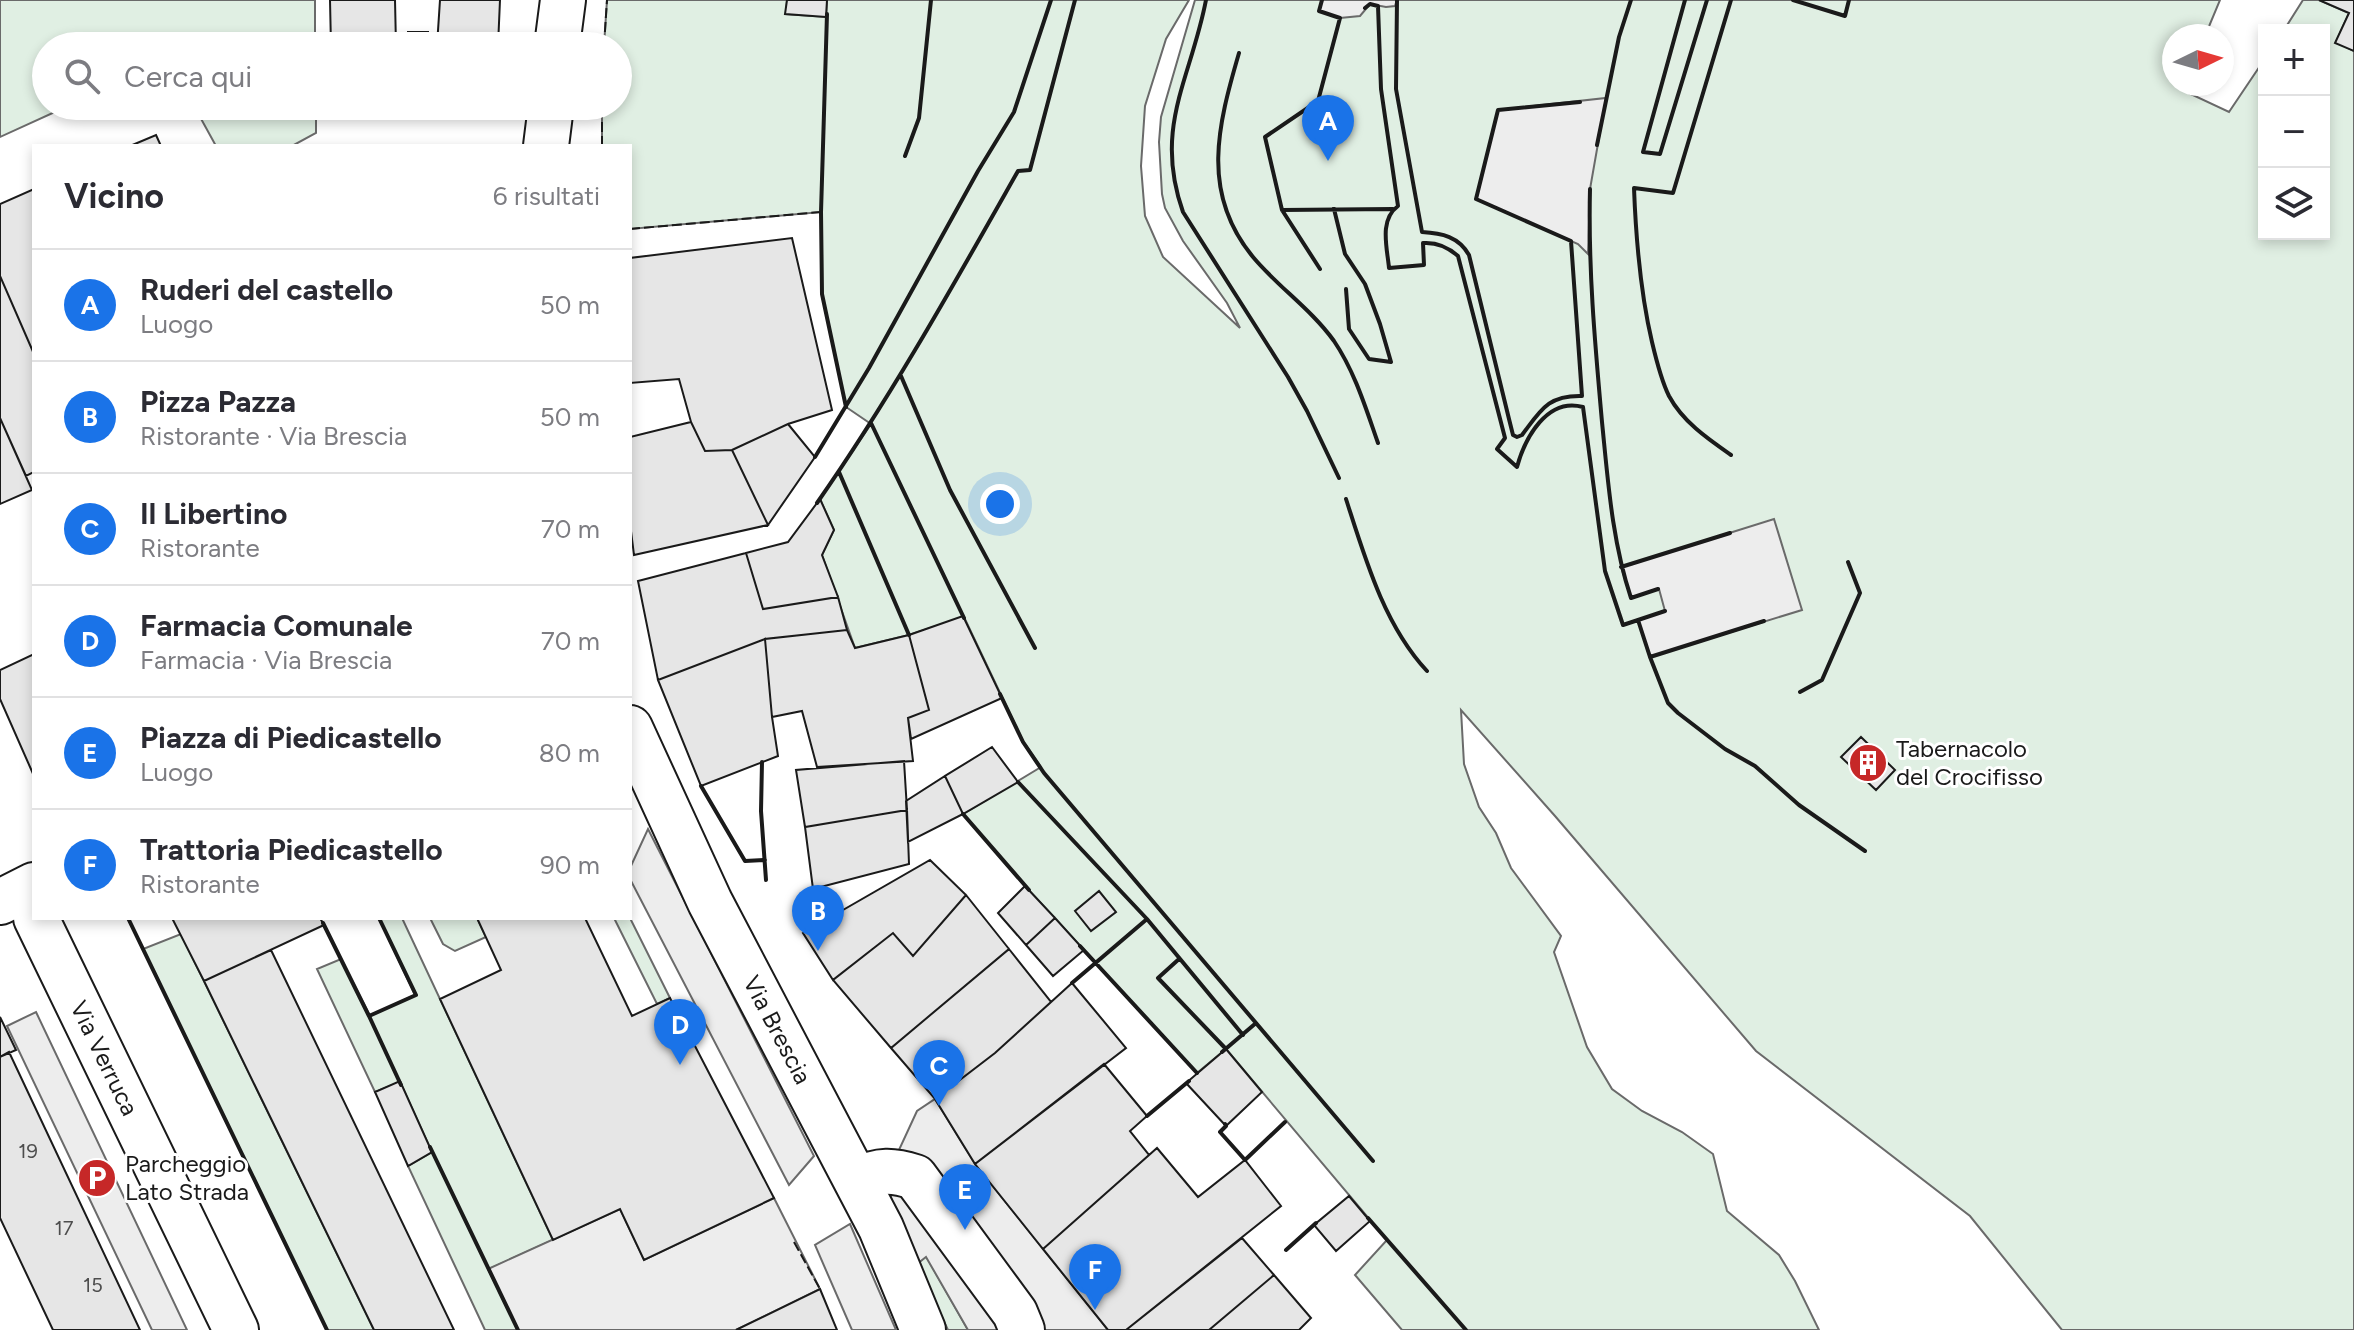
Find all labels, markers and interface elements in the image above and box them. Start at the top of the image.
north arrow [2162,24,2234,96]
map controls [2258,24,2330,240]
button: + [2258,24,2330,96]
search box [32,32,632,120]
icon: search [60,54,104,98]
text: Cerca qui [124,58,252,95]
pin: A [1302,95,1354,161]
button: − [2258,96,2330,168]
button: layers [2258,168,2330,240]
text: Vicino [64,176,164,217]
text: 6 risultati [493,180,600,212]
text: Ruderi del castello [140,271,393,308]
text: A [81,289,99,321]
text: 50 m [540,289,600,321]
text: Luogo [140,308,213,340]
text: Pizza Pazza [140,383,296,420]
text: B [82,401,98,433]
text: 50 m [540,401,600,433]
text: Ristorante · Via Brescia [140,420,407,452]
your location [980,484,1020,524]
text: Il Libertino [140,495,287,532]
text: C [81,513,99,545]
text: 70 m [541,513,600,545]
text: Ristorante [140,532,260,564]
text: Farmacia Comunale [140,607,413,644]
text: D [81,625,99,657]
text: 70 m [541,625,600,657]
text: Farmacia · Via Brescia [140,644,392,676]
text: Piazza di Piedicastello [140,719,442,756]
place label: Tabernacolo del Crocifisso [1896,734,2043,791]
text: E [82,737,98,769]
text: 80 m [539,737,600,769]
building icon: Tabernacolo del Crocifisso [1847,742,1889,784]
text: Luogo [140,756,213,788]
text: Trattoria Piedicastello [140,831,443,868]
text: F [83,849,97,881]
text: 90 m [540,849,600,881]
text: Ristorante [140,868,260,900]
pin: B [792,885,844,951]
street label: Via Brescia [737,971,818,1089]
street label: Via Verruca [64,996,145,1120]
pin: D [654,999,706,1065]
pin: C [913,1040,965,1106]
house number: 19 [18,1139,38,1163]
place label: Parcheggio Lato Strada [125,1149,249,1206]
parking icon: Parcheggio Lato Strada [76,1157,118,1199]
pin: E [939,1164,991,1230]
house number: 17 [55,1216,74,1240]
pin: F [1069,1244,1121,1310]
house number: 15 [83,1273,103,1297]

